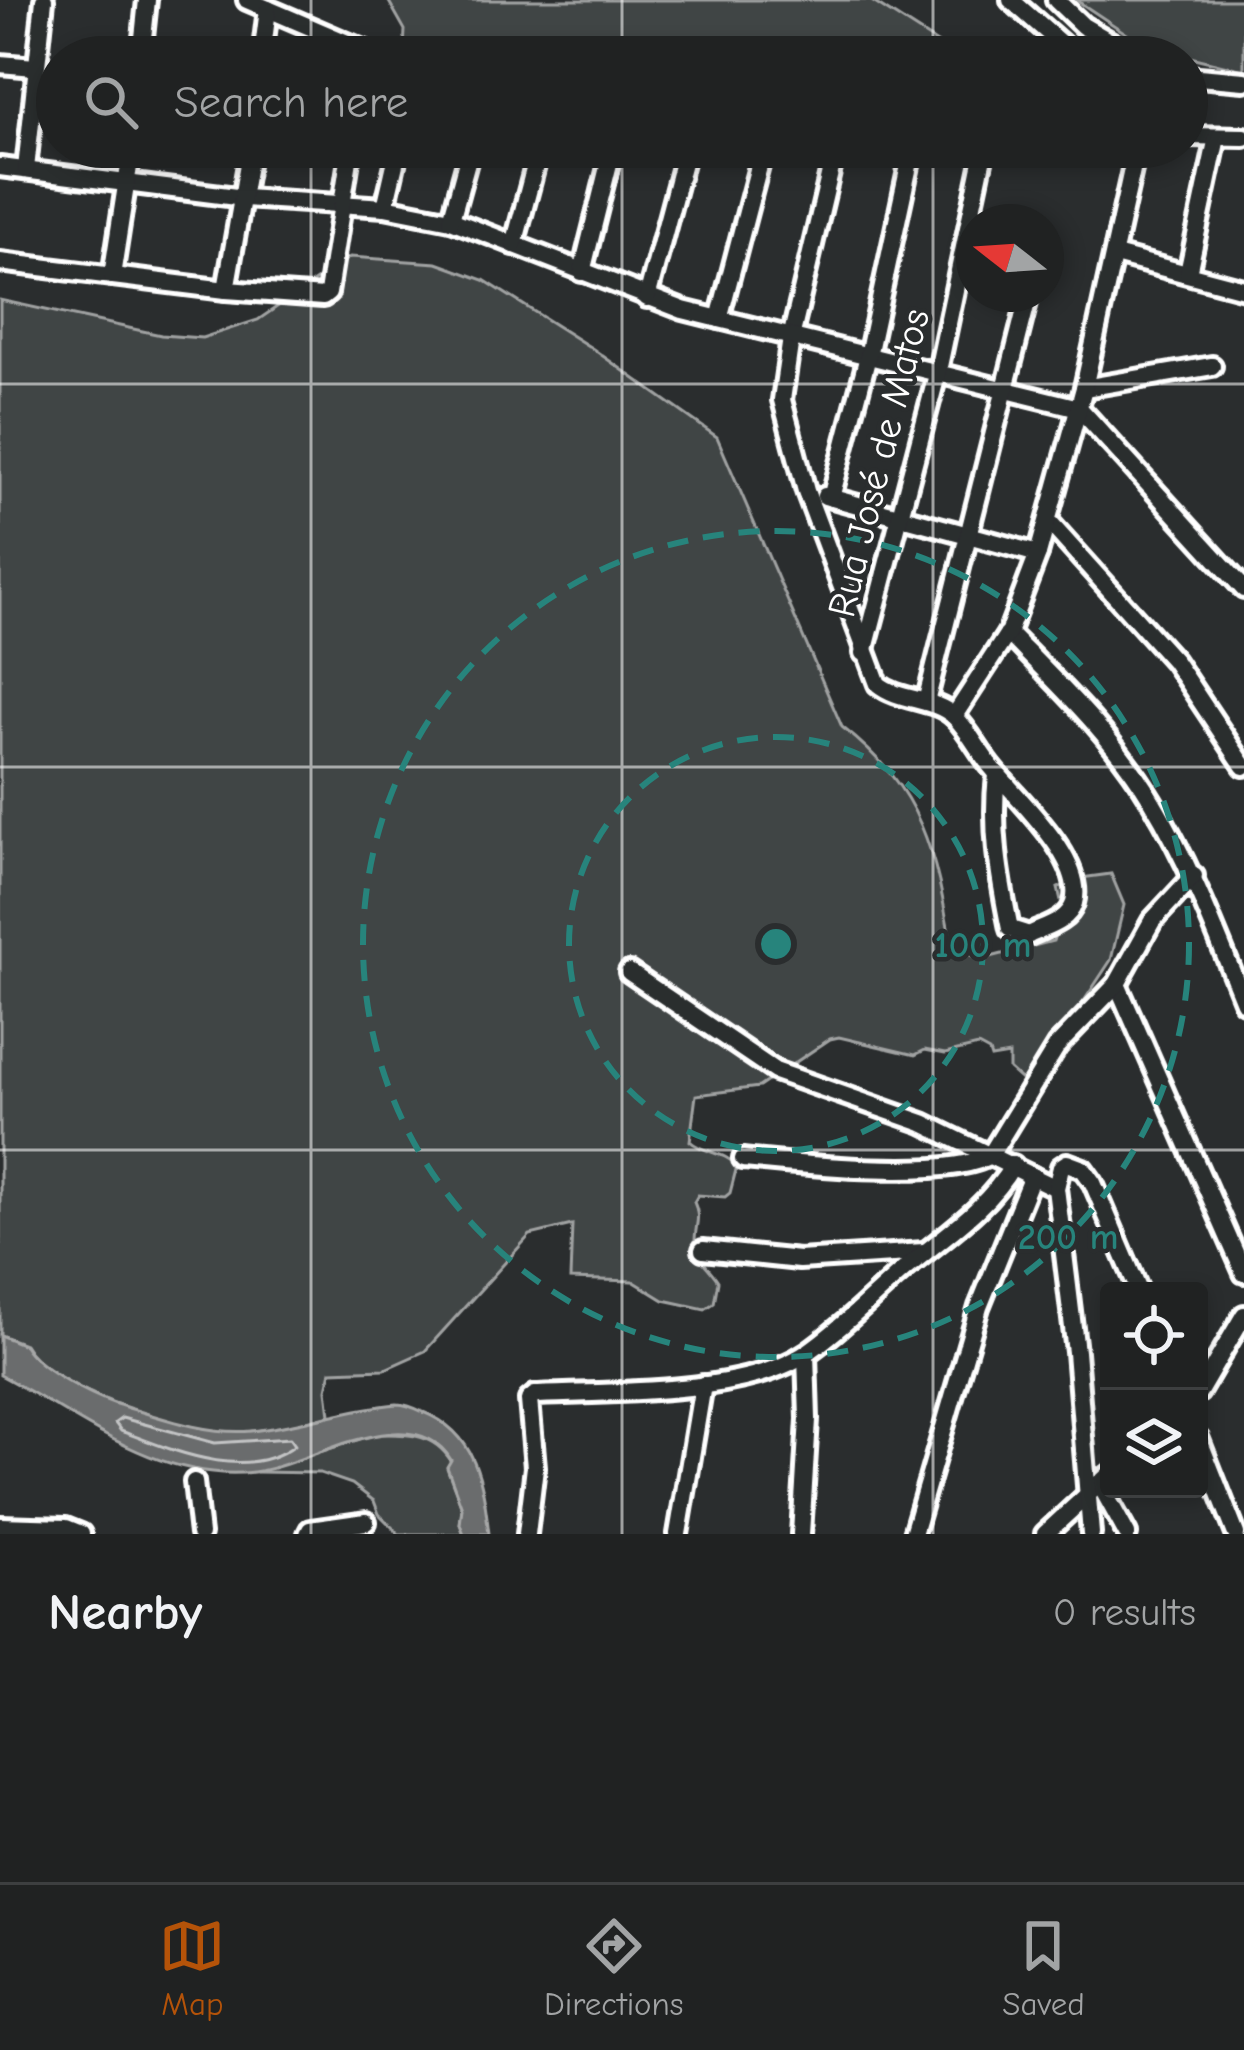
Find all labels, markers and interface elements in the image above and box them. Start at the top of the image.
search box [36,36,1208,168]
icon: search [78,69,144,135]
text: Search here [174,76,408,128]
north arrow [956,204,1064,312]
street label: Rua José de Matos [819,304,939,622]
centre of rings [755,923,797,965]
text: 100 m [935,925,1031,966]
text: 200 m [1018,1217,1118,1258]
map controls [1100,1282,1208,1498]
button: locate [1100,1282,1208,1390]
button: layers [1100,1390,1208,1498]
text: Nearby [48,1583,202,1642]
text: 0 results [1053,1590,1196,1635]
tab: Map [159,1913,225,2023]
tab: Directions [544,1913,684,2023]
tab: Saved [1002,1913,1085,2023]

